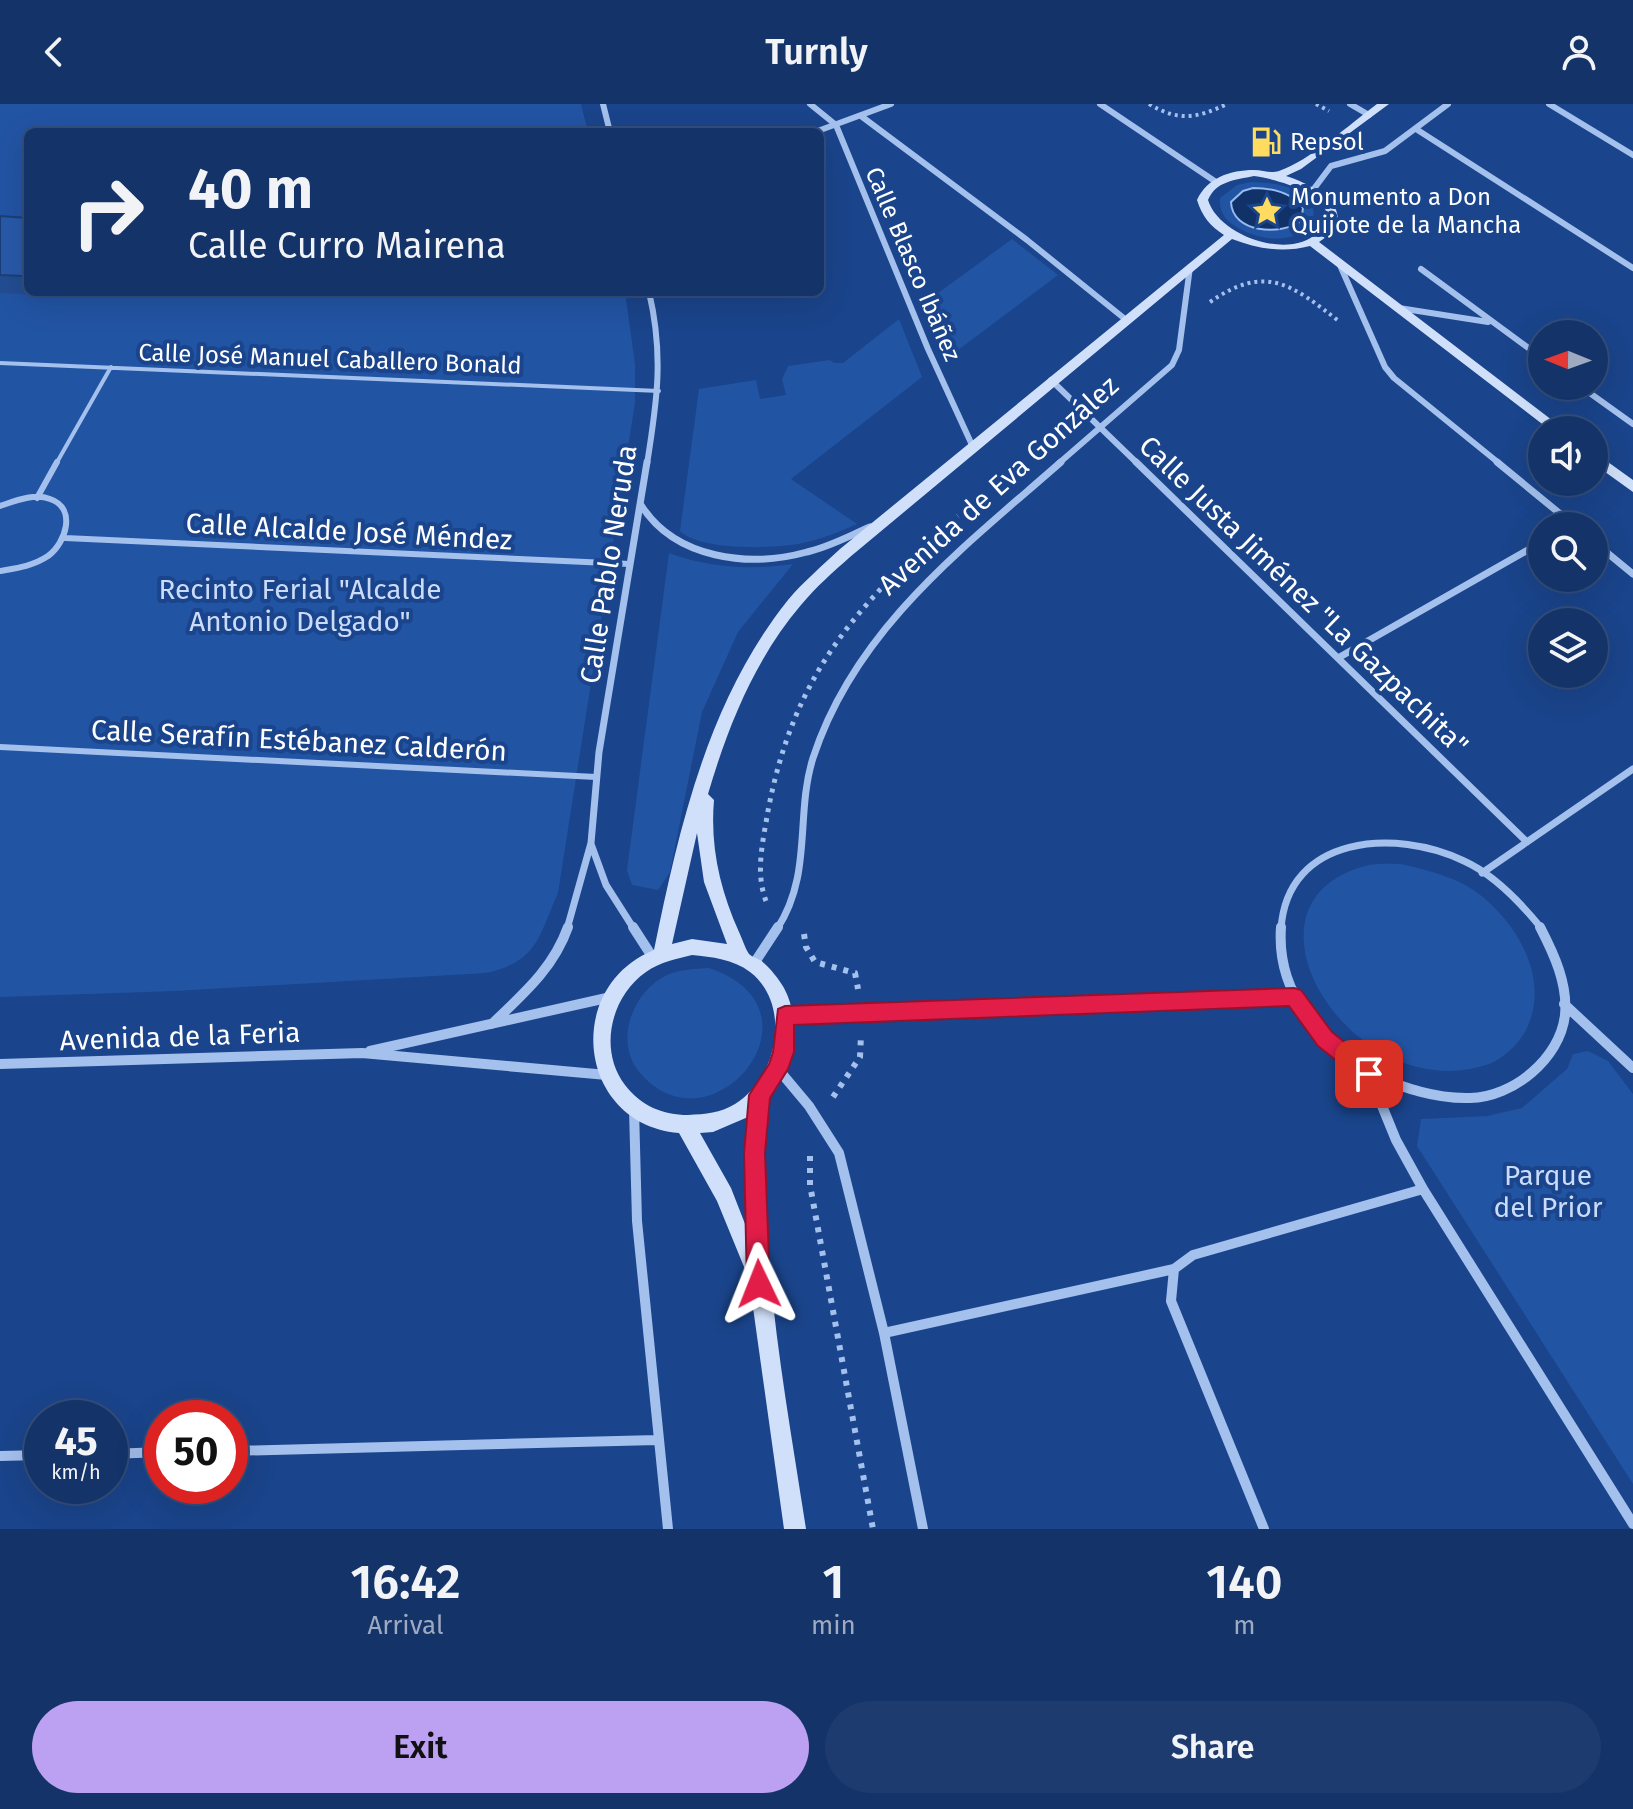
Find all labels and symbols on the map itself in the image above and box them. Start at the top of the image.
fuel station icon: Repsol [1249,125,1283,159]
place label: Repsol [1290,128,1364,156]
street label: Calle Blasco Ibáñez [859,163,967,365]
place label: Monumento a Don Quijote de la Mancha [1291,183,1521,239]
place icon: Monumento a Don Quijote de la Mancha [1250,194,1284,228]
north arrow [1528,320,1608,400]
street label: Calle José Manuel Caballero Bonald [138,338,522,380]
street label: Avenida de Eva González [872,369,1125,602]
street label: Calle Justa Jiménez "La Gazpachita" [1132,429,1475,762]
street label: Calle Pablo Neruda [573,442,644,686]
street label: Calle Alcalde José Méndez [185,506,513,557]
park label: Recinto Ferial "Alcalde Antonio Delgado" [159,573,441,638]
street label: Calle Serafín Estébanez Calderón [90,713,508,768]
street label: Avenida de la Feria [59,1016,301,1057]
pin [1335,1040,1403,1108]
park label: Parque del Prior [1493,1159,1603,1224]
position arrow [717,1242,801,1326]
speed limit sign: 50 [144,1400,248,1504]

